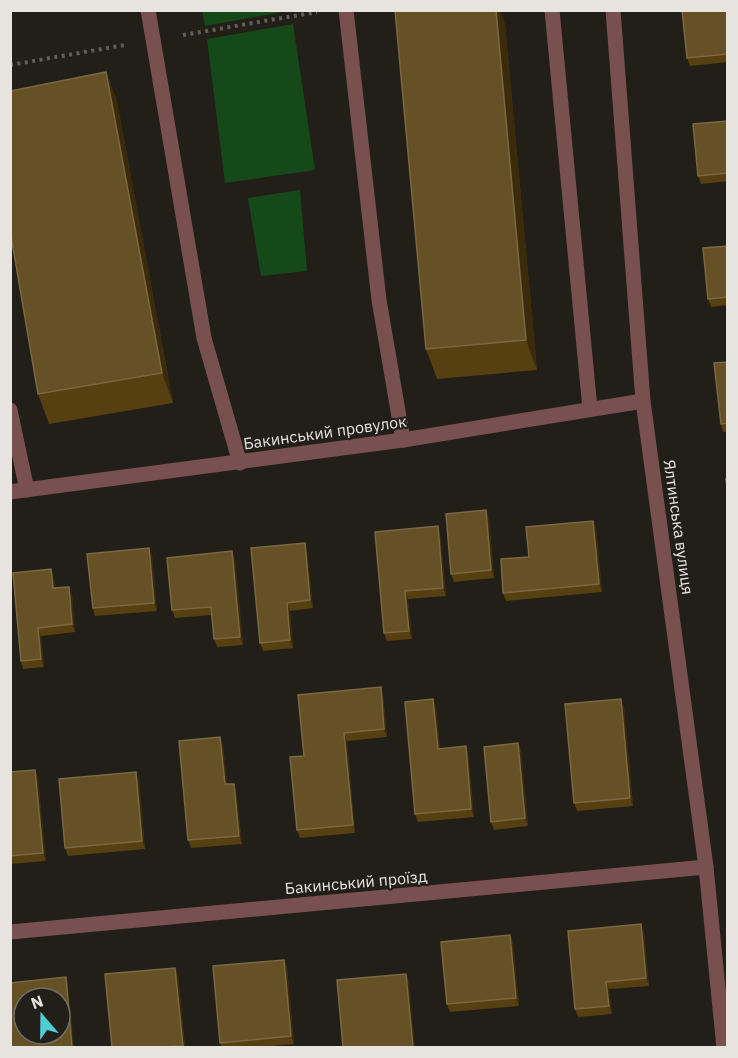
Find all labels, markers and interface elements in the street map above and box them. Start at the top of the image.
street label: Бакинський провулок [242,411,408,453]
street label: Ялтинська вулиця [660,458,698,596]
street label: Бакинський проїзд [284,866,429,898]
north arrow [12,986,72,1046]
text: N [28,991,46,1013]

